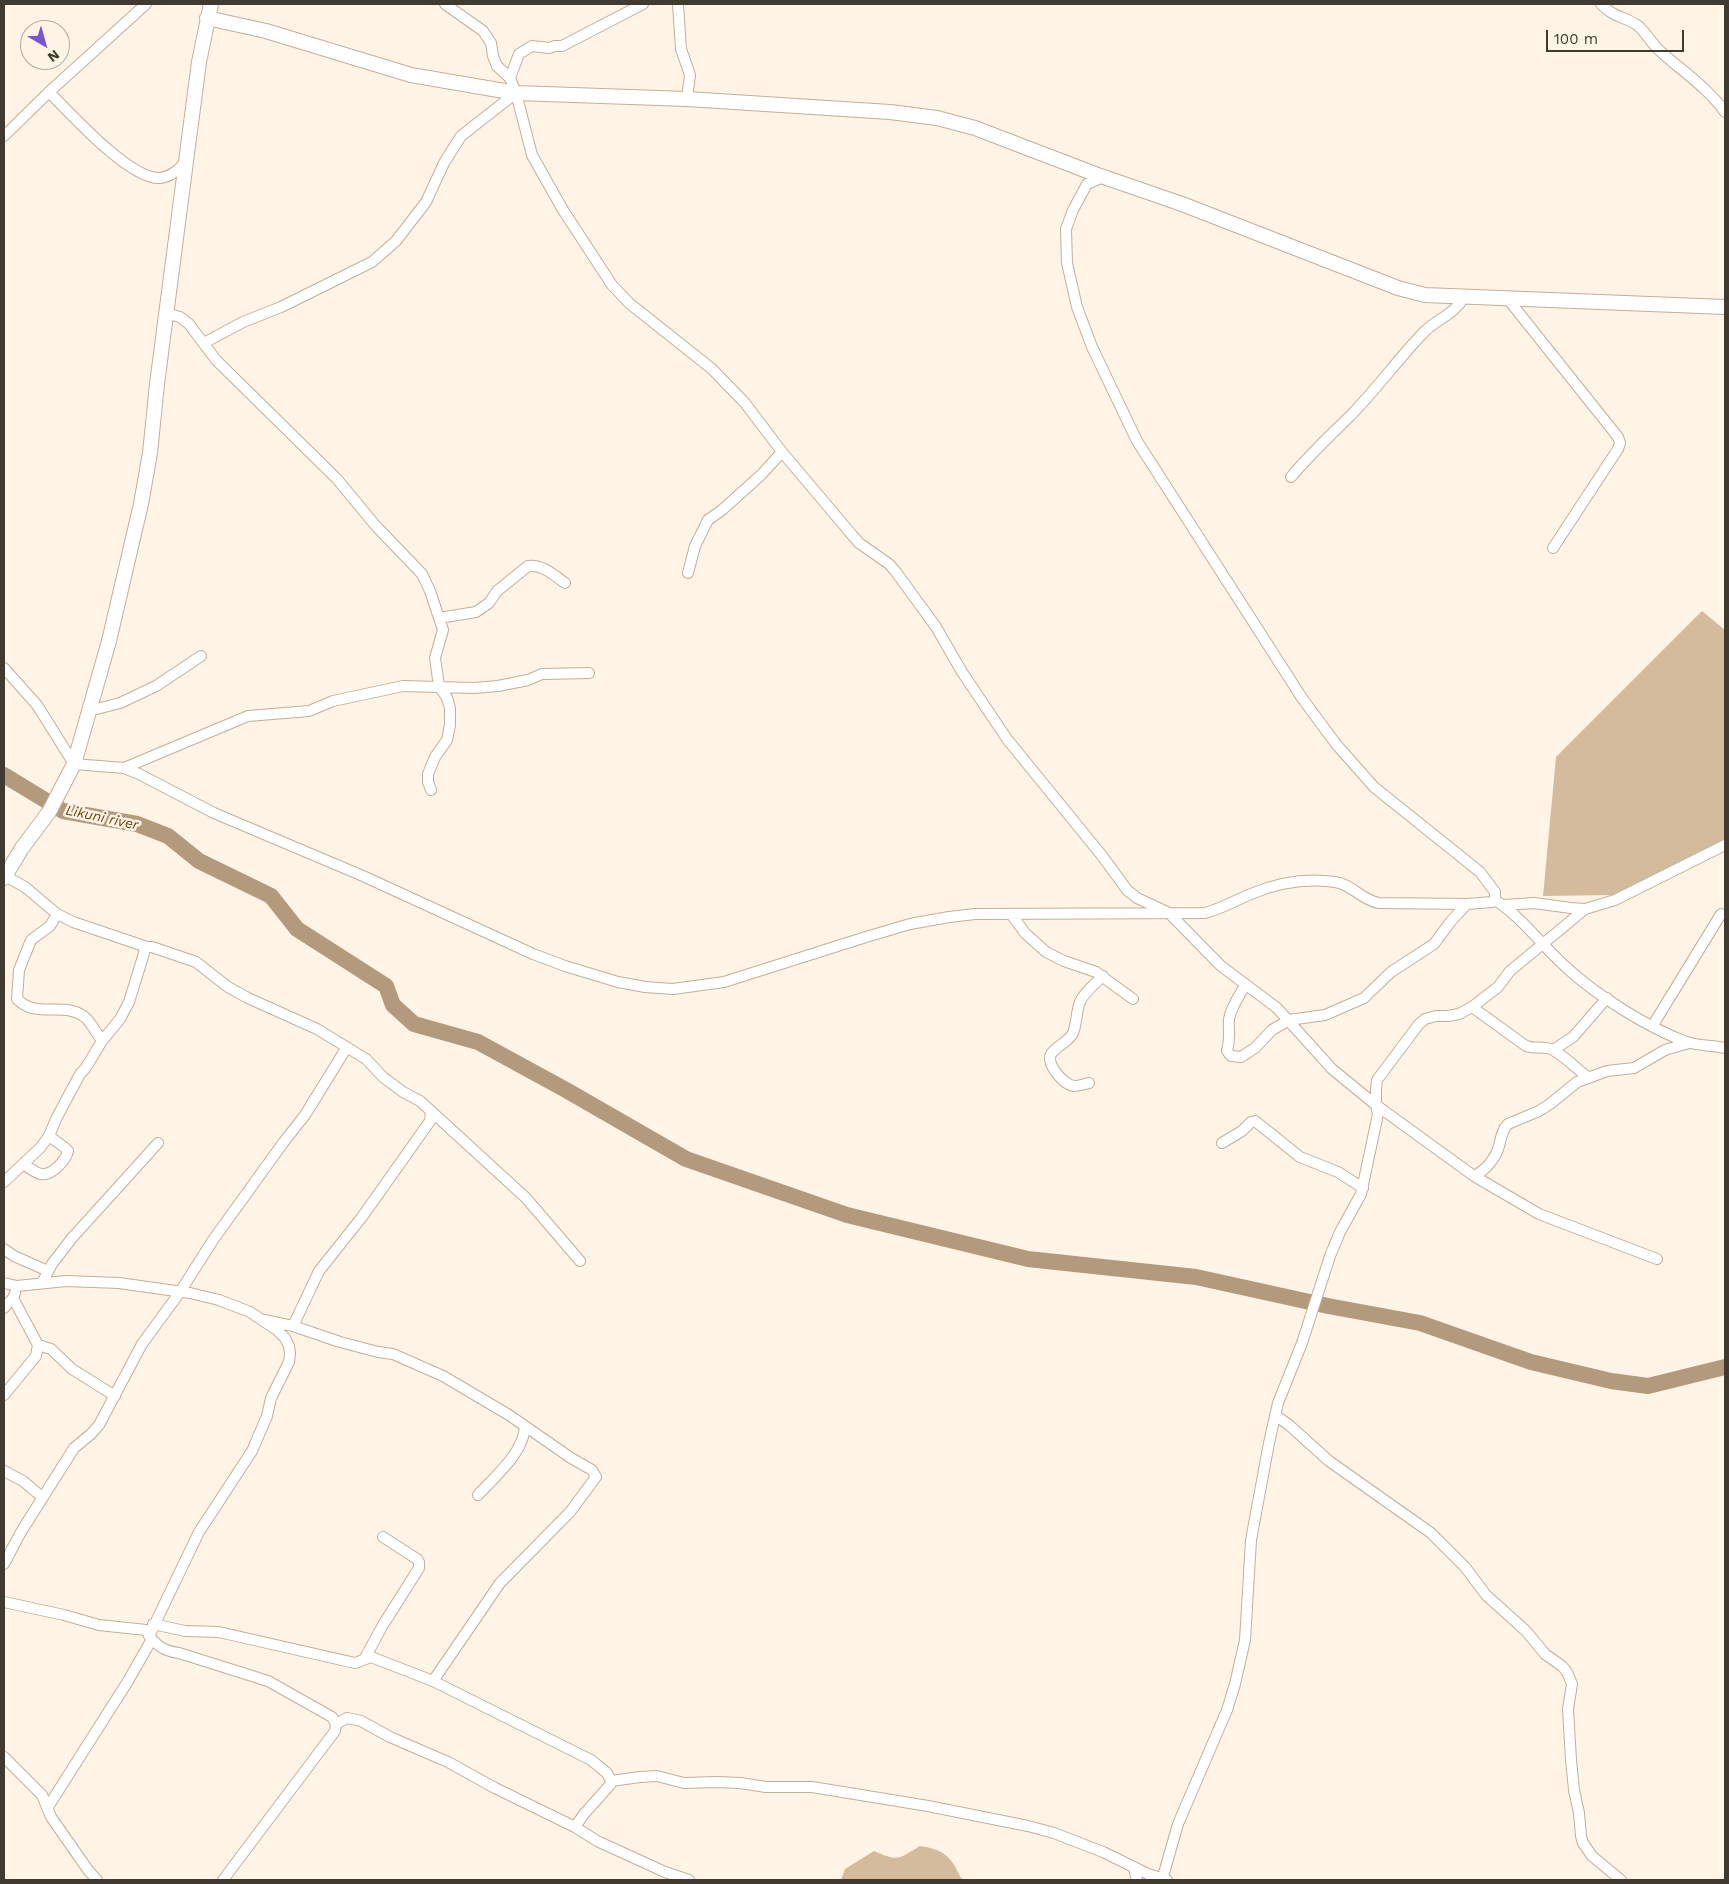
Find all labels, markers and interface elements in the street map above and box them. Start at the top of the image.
north arrow [20,20,70,70]
scale bar [1549,20,1686,52]
text: 100 m [1554,30,1598,48]
text: N [45,47,63,66]
water label: Likuni river [64,802,140,834]

